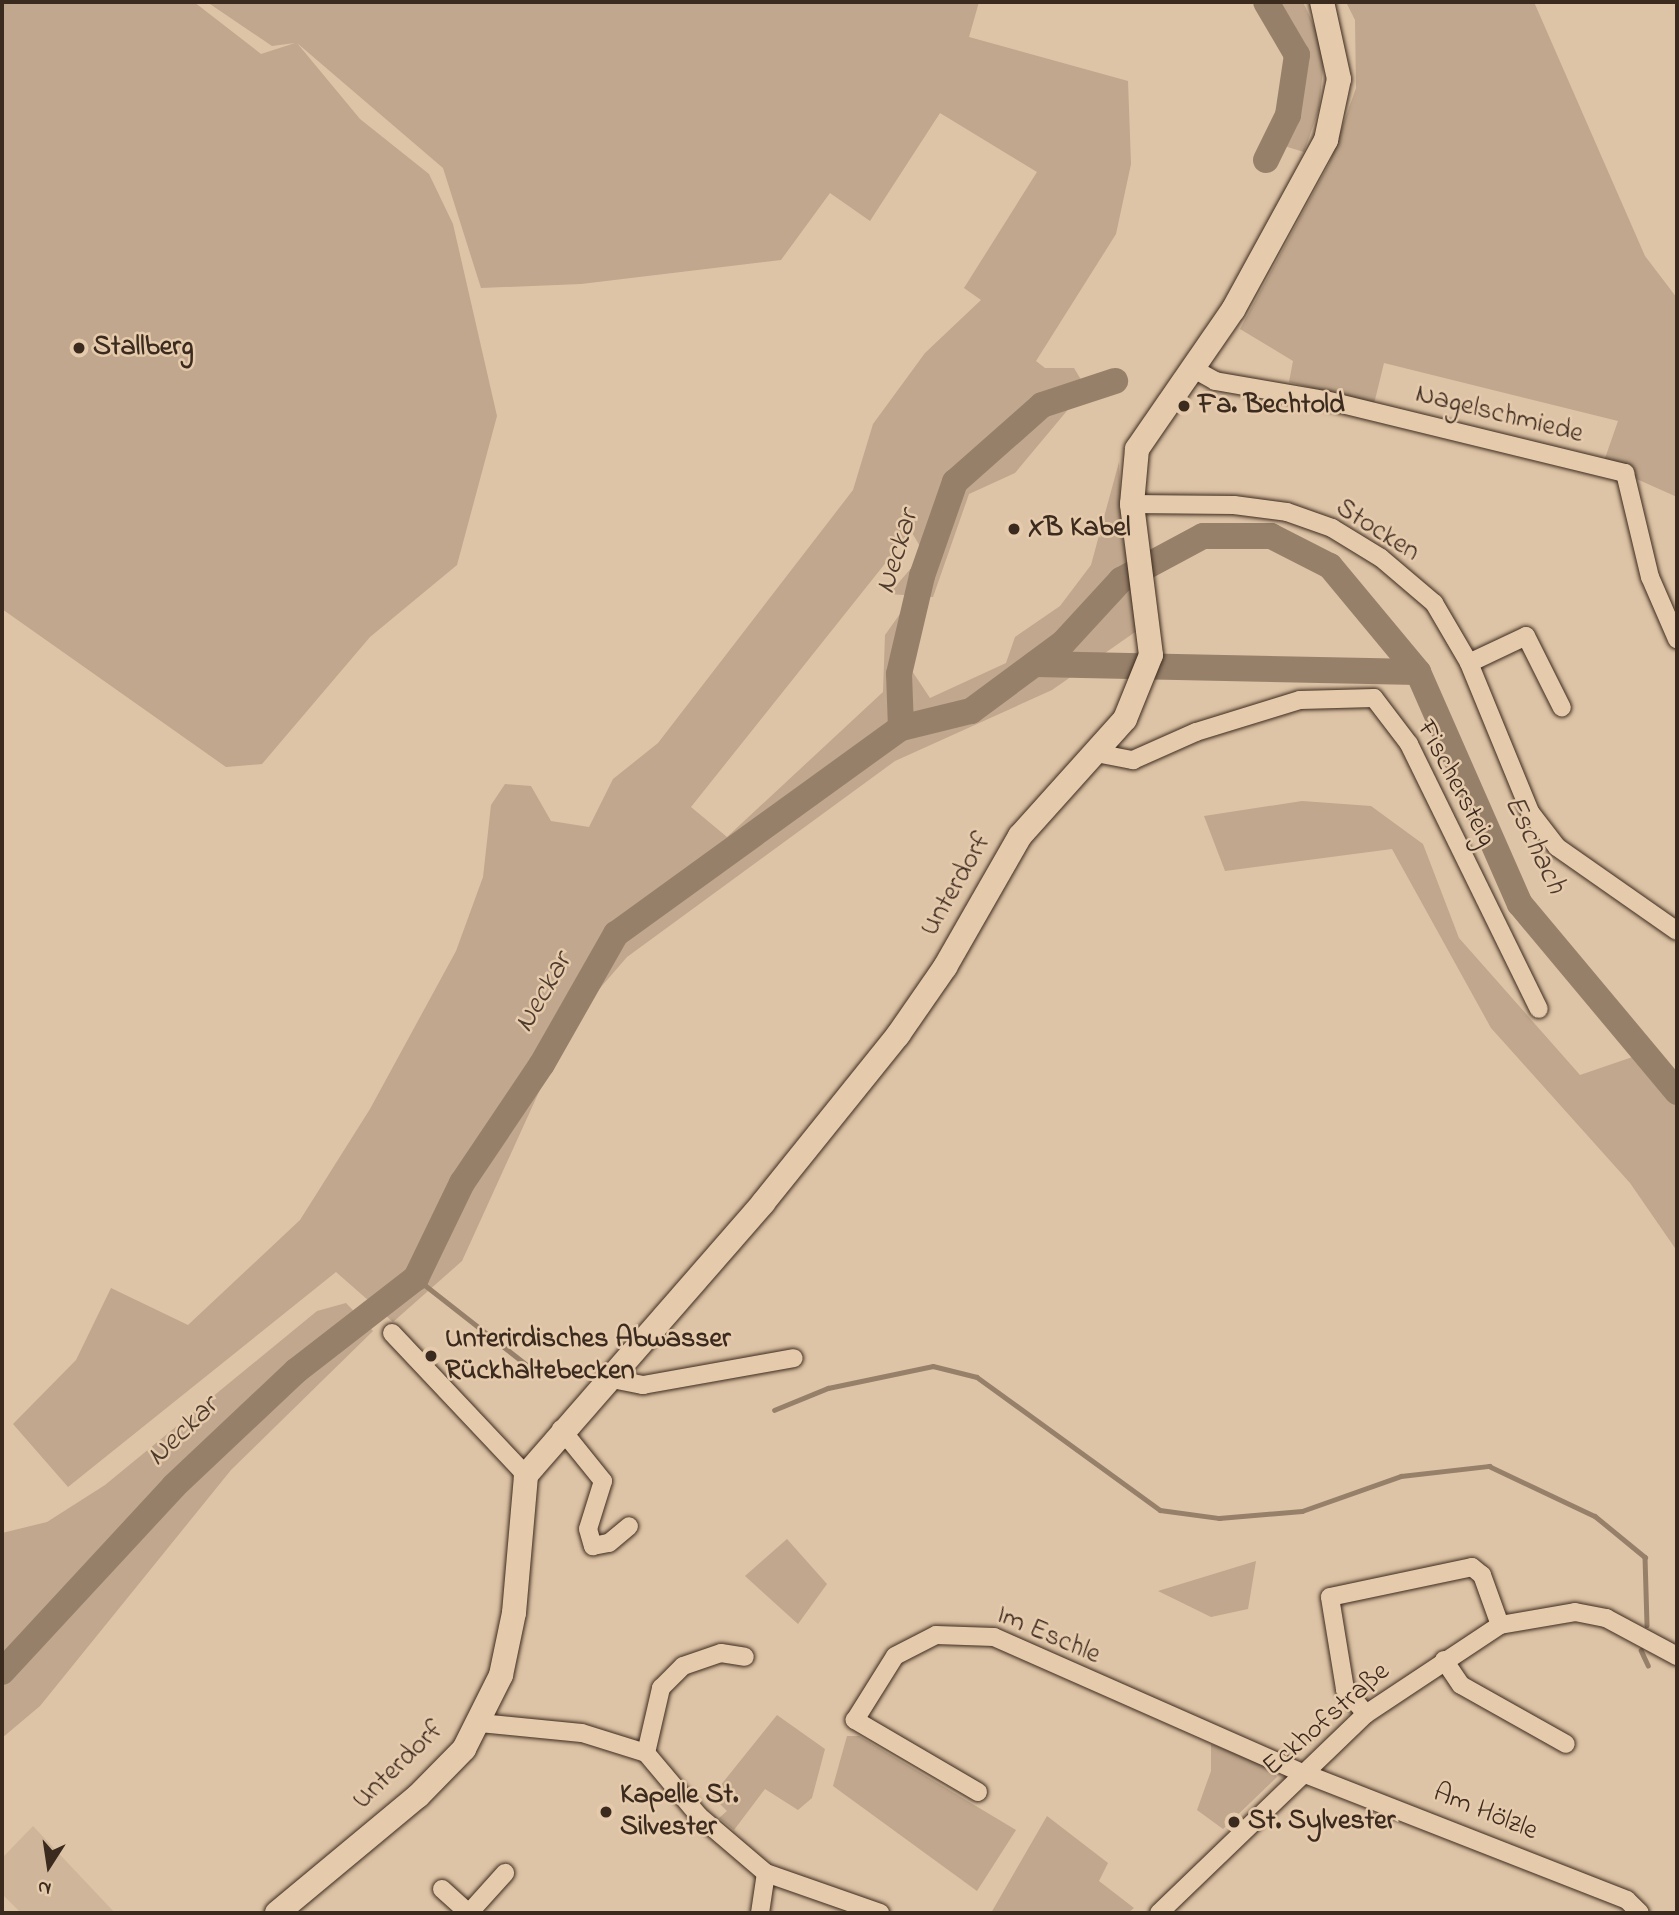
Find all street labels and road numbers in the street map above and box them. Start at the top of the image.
street label: Nagelschmiede [1412,378,1586,452]
street label: Stocken [1329,492,1425,570]
street label: Fischersteig [1408,715,1502,853]
street label: Unterdorf [914,827,1000,943]
street label: Im Eschle [991,1599,1105,1673]
street label: Eckhofstraße [1257,1656,1397,1784]
street label: Unterdorf [346,1714,452,1818]
street label: Am Hölzle [1428,1777,1542,1849]

